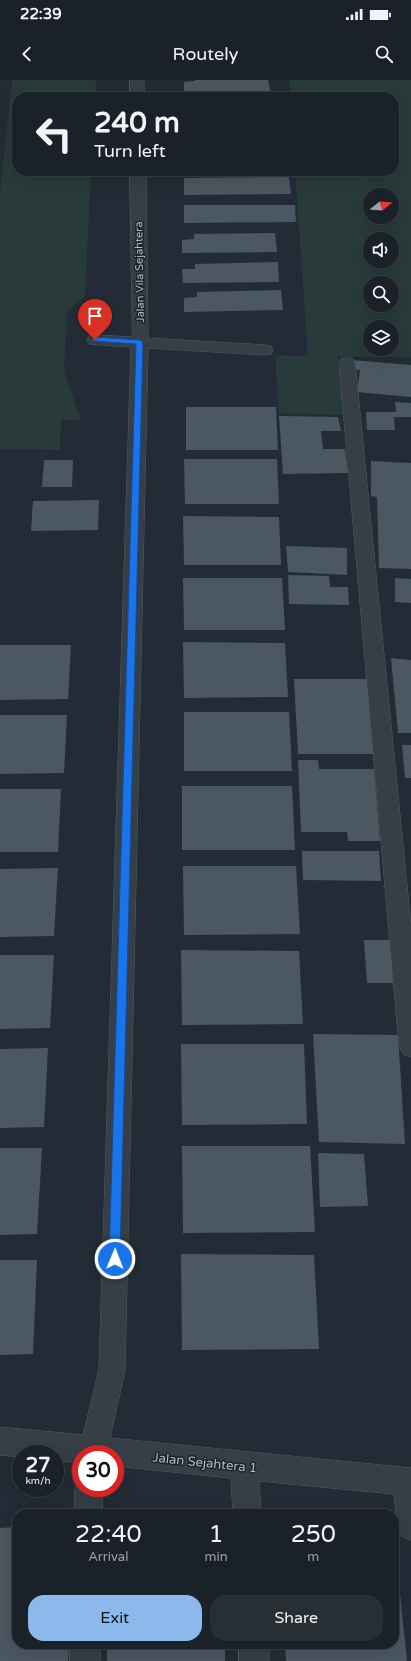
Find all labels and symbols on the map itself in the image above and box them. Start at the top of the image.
north arrow [363,188,399,224]
street label: Jalan Vila Sejahtera [132,221,147,323]
pin [78,299,112,340]
position arrow [94,1238,136,1280]
speed limit sign: 30 [72,1445,124,1497]
street label: Jalan Sejahtera 1 [152,1450,258,1476]

